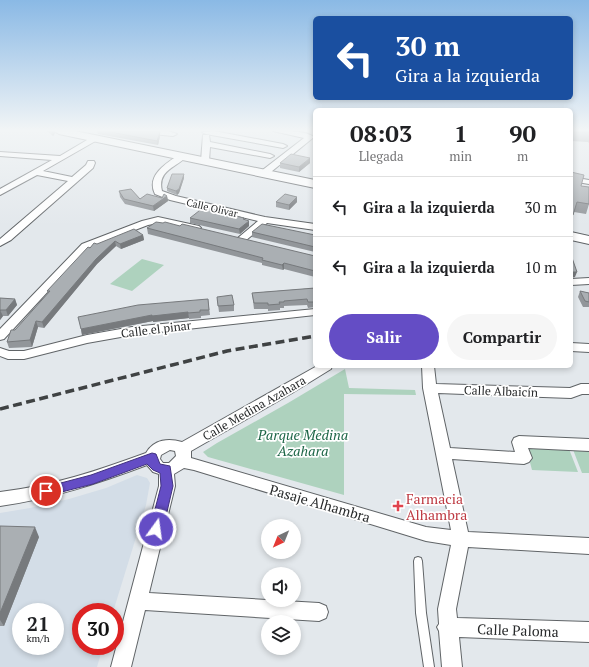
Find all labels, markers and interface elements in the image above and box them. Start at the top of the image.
text: 30 m [395,27,460,64]
icon: left [329,32,381,84]
text: Gira a la izquierda [395,63,540,87]
text: 08:03 [350,117,412,149]
text: 1 [454,117,467,149]
text: 90 [509,117,536,149]
text: Llegada [359,147,404,165]
text: min [449,147,472,165]
text: m [517,147,528,165]
street label: Calle Olivar [185,196,239,220]
icon: left [329,196,351,218]
text: Gira a la izquierda [363,197,495,217]
text: 30 m [524,197,557,217]
icon: left [329,256,351,278]
text: Gira a la izquierda [363,257,495,277]
text: 10 m [524,257,557,277]
button: Salir [329,314,439,360]
button: Compartir [447,314,557,360]
street label: Calle el pinar [120,317,192,341]
street label: Calle Medina Azahara [200,372,308,444]
street label: Calle Albaicín [464,382,538,400]
park label: Parque Medina Azahara [257,425,348,460]
pin [29,474,63,508]
icon: arrive [35,480,57,502]
street label: Pasaje Alhambra [267,480,373,526]
place label: Farmacia Alhambra [406,489,467,524]
marker: Farmacia Alhambra [393,501,403,511]
position arrow [135,508,177,550]
north arrow [261,519,301,559]
map controls [261,519,301,655]
button: sound [261,567,301,607]
speed limit sign: 30 [72,603,124,655]
text: 21 [27,610,49,637]
button: layers [261,615,301,655]
street label: Calle Paloma [477,619,559,641]
text: km/h [26,632,50,645]

